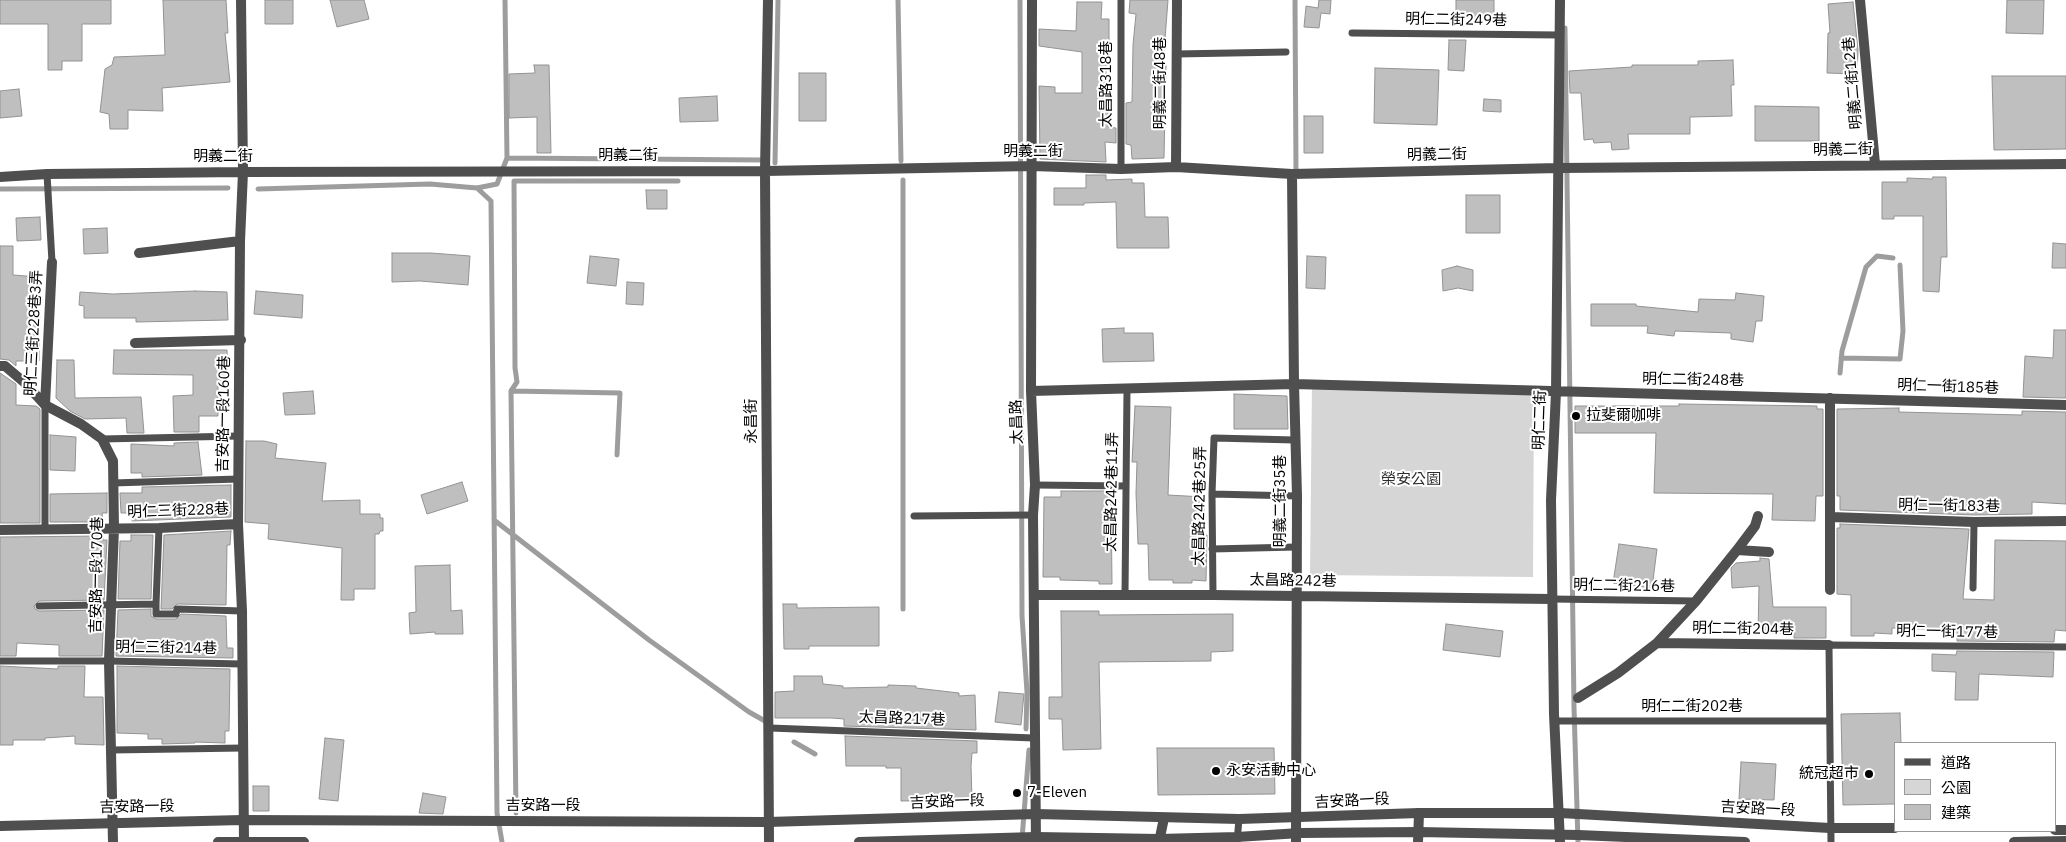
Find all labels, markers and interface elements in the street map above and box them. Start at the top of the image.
street label: 明仁二街249巷 [1405,10,1507,30]
street label: 明義二街12巷 [1840,36,1866,130]
street label: 明義二街48巷 [1152,37,1170,129]
street label: 太昌路318巷 [1098,41,1116,127]
street label: 明義二街 [1813,140,1873,160]
street label: 明義二街 [1003,143,1063,161]
street label: 明義二街 [1407,145,1467,165]
street label: 明義二街 [598,147,658,165]
street label: 明義二街 [193,148,253,166]
street label: 明仁三街228巷3弄 [22,270,46,396]
street label: 吉安路一段160巷 [214,355,234,473]
street label: 明仁二街248巷 [1642,370,1744,390]
street label: 明仁一街185巷 [1897,376,1999,398]
street label: 明仁二街 [1530,390,1550,450]
street label: 永昌街 [743,399,761,443]
street label: 太昌路 [1007,399,1027,445]
place label: 拉斐爾咖啡 [1586,407,1661,425]
marker: 拉斐爾咖啡 [1570,410,1582,422]
street label: 太昌路242巷11弄 [1102,432,1122,552]
street label: 太昌路242巷25弄 [1190,446,1210,566]
street label: 明義二街35巷 [1272,455,1290,547]
park label: 榮安公園 [1381,471,1441,489]
street label: 明仁一街183巷 [1898,496,2000,516]
street label: 明仁三街228巷 [127,500,229,522]
street label: 吉安路一段170巷 [87,516,107,634]
street label: 太昌路242巷 [1249,571,1337,591]
street label: 明仁二街216巷 [1573,576,1675,596]
street label: 明仁二街204巷 [1692,619,1794,639]
street label: 明仁一街177巷 [1896,622,1998,642]
street label: 明仁三街214巷 [115,638,217,658]
street label: 明仁二街202巷 [1641,698,1743,716]
street label: 太昌路217巷 [858,708,946,730]
legend [1894,742,2056,832]
text: 道路 [1941,753,1971,772]
place label: 永安活動中心 [1226,762,1316,780]
marker: 永安活動中心 [1210,765,1222,777]
place label: 統冠超市 [1799,765,1859,783]
marker: 統冠超市 [1863,768,1875,780]
text: 公園 [1941,778,1971,797]
place label: 7-Eleven [1027,784,1087,802]
marker: 7-Eleven [1011,787,1023,799]
street label: 吉安路一段 [1314,790,1390,812]
street label: 吉安路一段 [909,792,985,812]
street label: 吉安路一段 [99,797,175,817]
street label: 吉安路一段 [506,797,580,815]
street label: 吉安路一段 [1720,798,1796,820]
text: 建築 [1941,803,1971,822]

